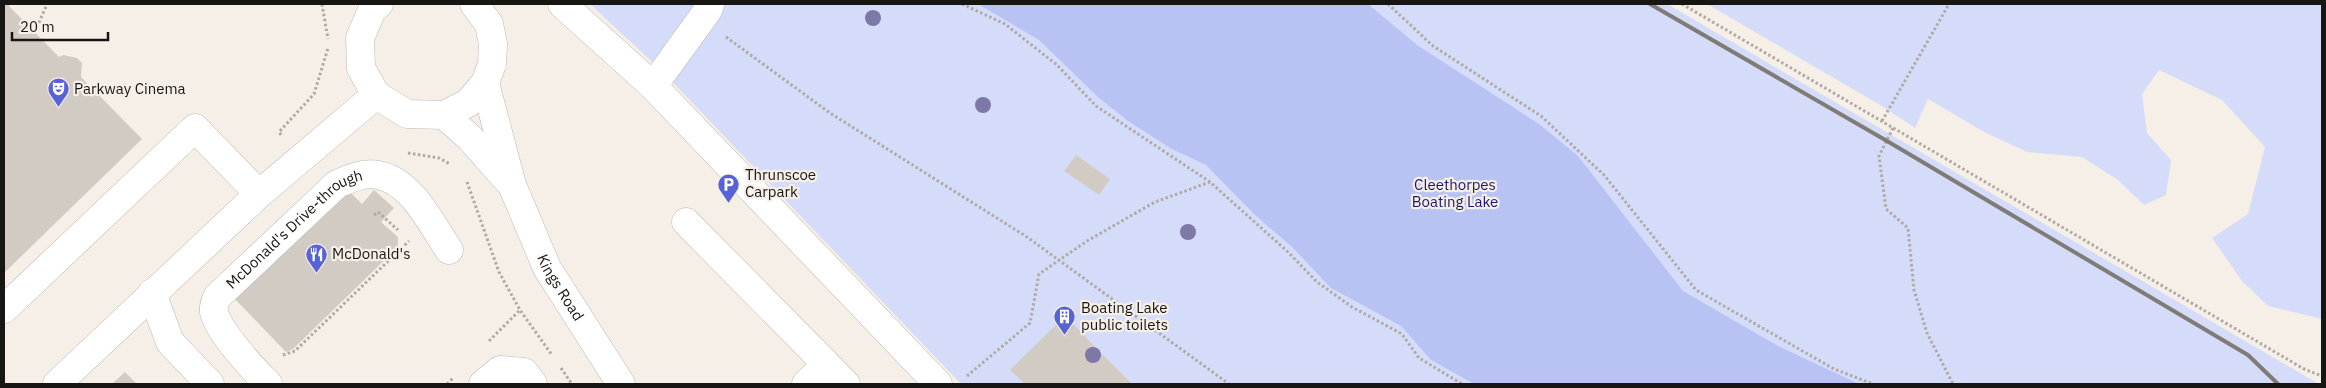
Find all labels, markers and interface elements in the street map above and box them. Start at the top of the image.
scale bar [12,10,109,42]
text: 20 m [20,17,55,36]
theatre icon: Parkway Cinema [46,77,70,108]
place label: Parkway Cinema [74,79,186,98]
place label: Thrunscoe Carpark [745,165,816,201]
street label: McDonald's Drive-through [222,171,370,295]
parking icon: Thrunscoe Carpark [717,172,741,203]
park label: Cleethorpes Boating Lake [1412,175,1498,211]
restaurant icon: McDonald's [304,242,328,273]
place label: McDonald's [332,245,410,263]
street label: Kings Road [533,251,588,324]
place label: Boating Lake public toilets [1081,298,1168,334]
building icon: Boating Lake public toilets [1053,305,1077,336]

